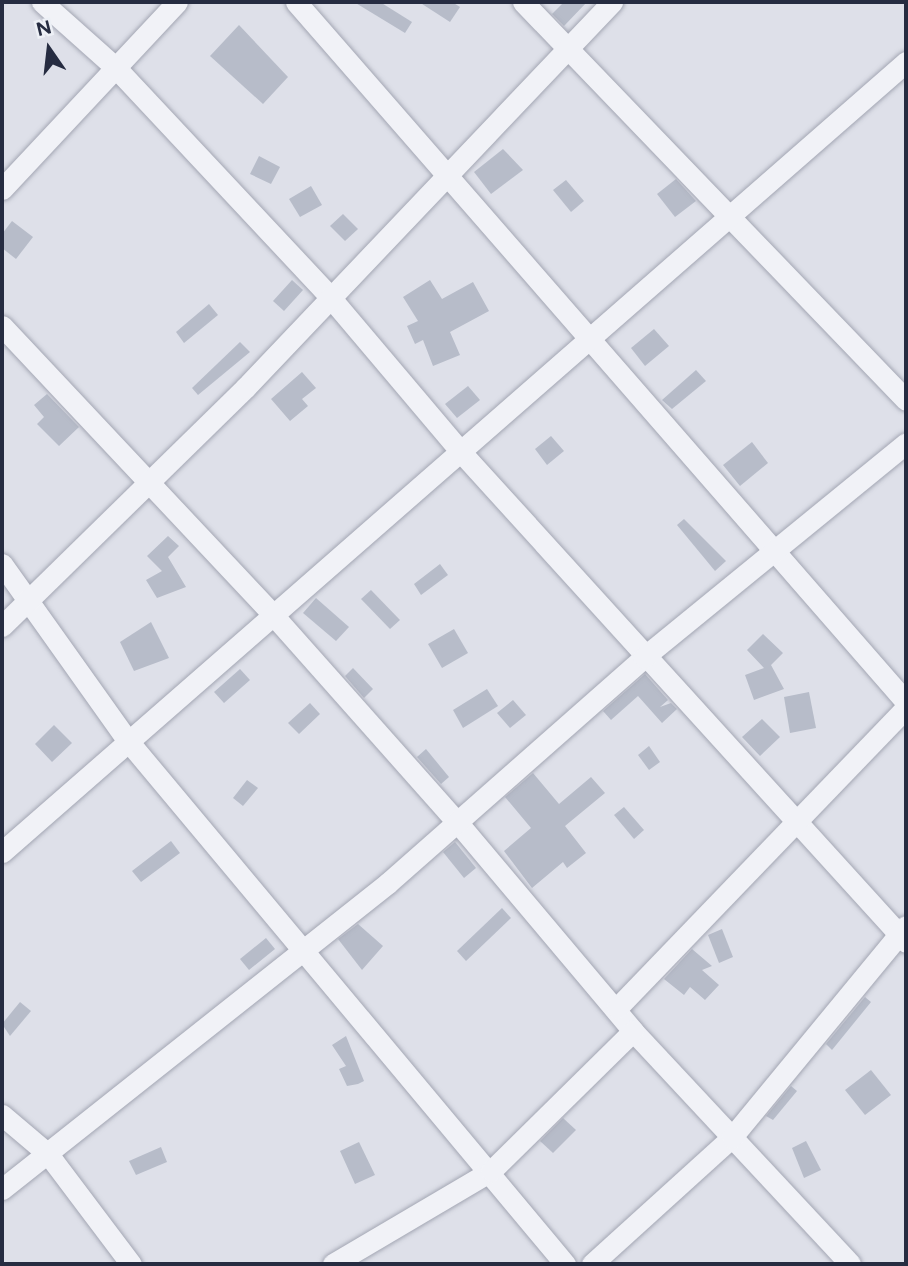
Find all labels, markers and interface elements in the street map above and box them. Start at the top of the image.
north arrow [14,14,84,84]
text: N [34,15,54,41]

